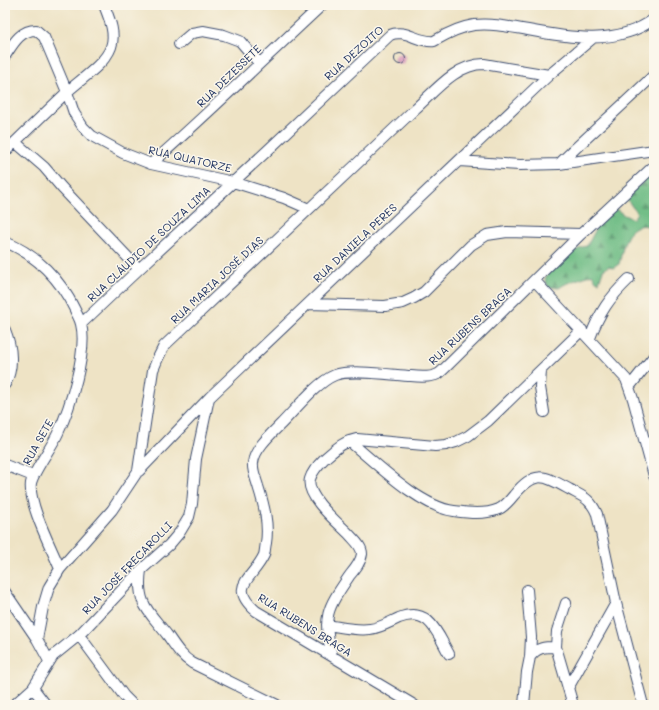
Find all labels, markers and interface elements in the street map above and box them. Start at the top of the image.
street label: RUA DEZOITO [321,22,387,83]
street label: RUA DEZESSETE [193,41,264,110]
street label: RUA QUATORZE [147,142,233,175]
street label: RUA CLÁUDIO DE SOUZA LIMA [84,182,213,305]
street label: RUA DANIELA PERES [310,200,400,285]
street label: RUA MARIA JOSÉ DIAS [167,233,266,327]
street label: RUA RUBENS BRAGA [425,283,514,368]
street label: RUA SETE [19,416,56,467]
street label: RUA JOSÉ FRECAROLLI [78,518,175,617]
street label: RUA RUBENS BRAGA [255,590,355,660]

